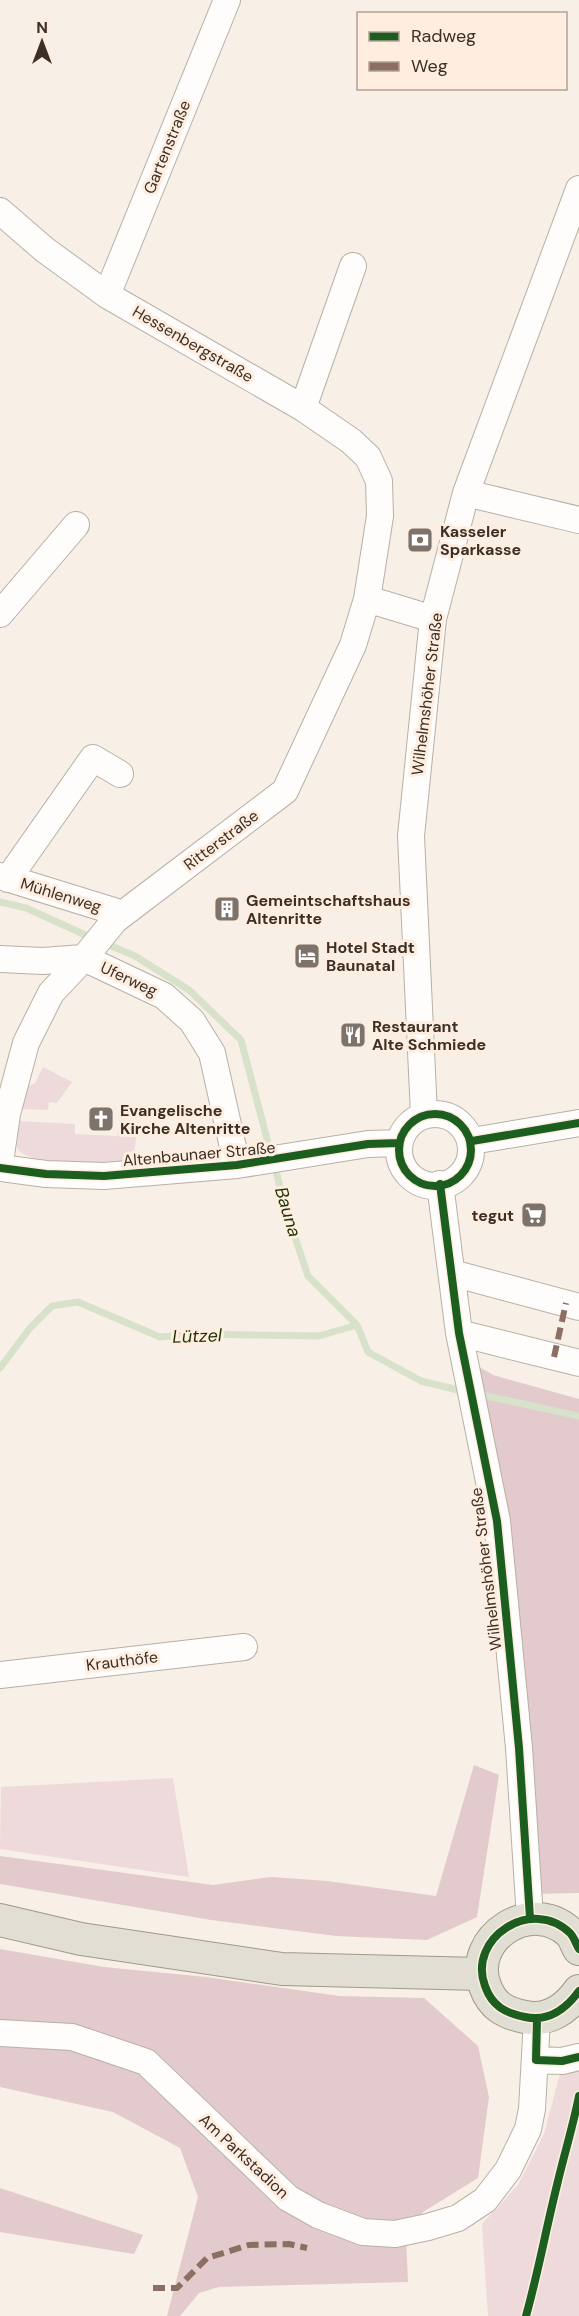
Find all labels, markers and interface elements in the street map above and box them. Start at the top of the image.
north arrow [12,12,72,72]
legend [357,12,567,90]
text: N [36,17,48,38]
text: Radweg [411,24,476,48]
text: Weg [411,54,448,78]
street label: Gartenstraße [139,97,195,197]
street label: Hessenbergstraße [129,301,257,387]
place label: Kasseler Sparkasse [440,521,521,560]
bank icon: Kasseler Sparkasse [405,525,435,555]
street label: Wilhelmshöher Straße [407,611,447,777]
street label: Ritterstraße [179,805,263,875]
street label: Mühlenweg [18,873,104,917]
place label: Gemeintschaftshaus Altenritte [246,890,410,929]
building icon: Gemeintschaftshaus Altenritte [212,894,242,924]
place label: Hotel Stadt Baunatal [326,937,415,976]
hotel icon: Hotel Stadt Baunatal [292,941,322,971]
street label: Uferweg [97,957,161,1001]
place label: Restaurant Alte Schmiede [372,1016,486,1055]
restaurant icon: Restaurant Alte Schmiede [338,1020,368,1050]
place label: Evangelische Kirche Altenritte [120,1100,250,1139]
church icon: Evangelische Kirche Altenritte [86,1104,116,1134]
street label: Altenbaunaer Straße [122,1137,276,1171]
water label: Bauna [269,1184,307,1240]
supermarket icon: tegut [519,1200,549,1230]
place label: tegut [472,1205,514,1226]
water label: Lützel [172,1323,223,1349]
street label: Wilhelmshöher Straße [466,1486,506,1652]
street label: Krauthöfe [85,1646,159,1676]
street label: Am Parkstadion [195,2109,293,2203]

